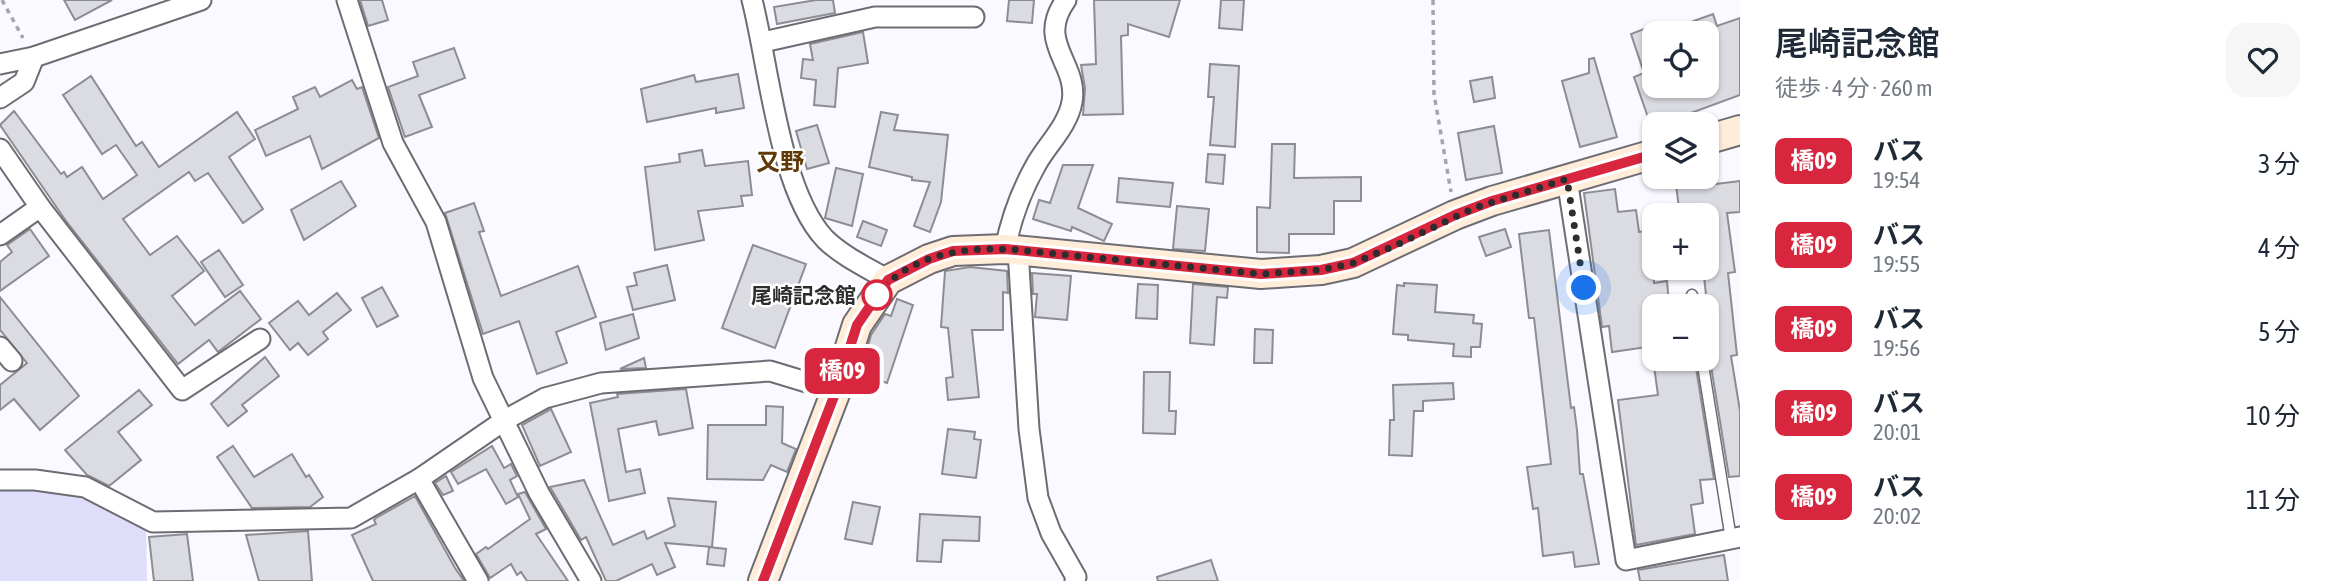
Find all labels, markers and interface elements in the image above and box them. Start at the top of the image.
map controls [1642,21,1719,371]
button: locate [1642,21,1719,98]
button: heart [2226,23,2300,97]
text: 尾崎記念館 [1775,24,1940,62]
text: 徒歩 · 4 分 · 260 m [1775,75,1933,101]
button: layers [1642,112,1719,189]
text: バス [1873,136,1925,166]
text: 橋09 [1790,147,1837,174]
district label: 又野 [756,148,804,175]
text: 3 分 [2258,149,2300,179]
text: 19:54 [1873,167,1920,193]
button: + [1642,203,1719,280]
text: バス [1873,220,1925,250]
text: 橋09 [1790,231,1837,258]
text: 4 分 [2258,233,2300,263]
text: 19:55 [1873,251,1920,277]
your location [1566,270,1601,305]
marker: 尾崎記念館 [862,280,892,310]
place label: 尾崎記念館 [751,283,856,307]
button: − [1642,294,1719,371]
text: バス [1873,304,1925,334]
text: 橋09 [1790,315,1837,342]
text: 5 分 [2258,317,2300,347]
text: 19:56 [1873,335,1920,361]
line badge: 橋09 [802,348,882,394]
text: 橋09 [819,357,865,384]
text: バス [1873,388,1925,418]
text: 橋09 [1790,399,1837,426]
text: 10 分 [2246,401,2300,431]
text: 20:01 [1873,419,1921,445]
text: バス [1873,472,1925,502]
text: 橋09 [1790,483,1837,510]
text: 11 分 [2246,485,2300,515]
text: 20:02 [1873,503,1921,529]

